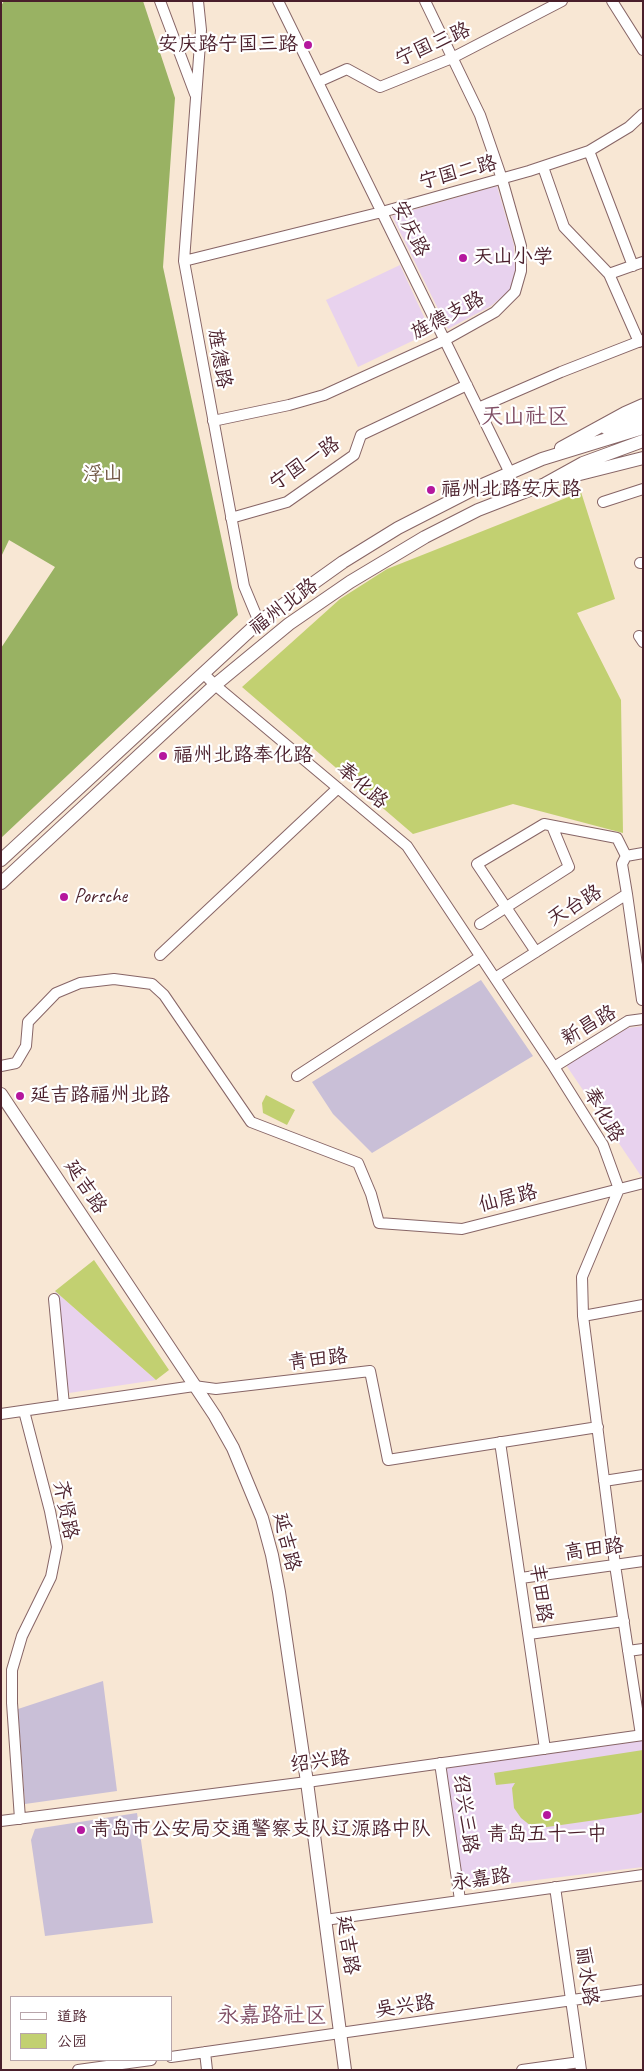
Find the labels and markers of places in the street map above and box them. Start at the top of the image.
place label: 安庆路宁国三路 [158,33,298,57]
marker: 安庆路宁国三路 [302,39,314,51]
place label: 天山小学 [473,246,553,270]
marker: 天山小学 [457,252,469,264]
place label: 福州北路安庆路 [441,478,581,502]
marker: 福州北路安庆路 [425,484,437,496]
place label: 福州北路奉化路 [173,744,313,768]
marker: 福州北路奉化路 [157,750,169,762]
place label: Porsche [74,885,127,909]
marker: Porsche [58,891,70,903]
place label: 延吉路福州北路 [30,1084,170,1108]
marker: 延吉路福州北路 [14,1090,26,1102]
marker: 青岛五十一中 [541,1809,553,1821]
place label: 青岛市公安局交通警察支队辽源路中队 [91,1818,431,1842]
place label: 青岛五十一中 [487,1823,607,1847]
marker: 青岛市公安局交通警察支队辽源路中队 [75,1824,87,1836]

